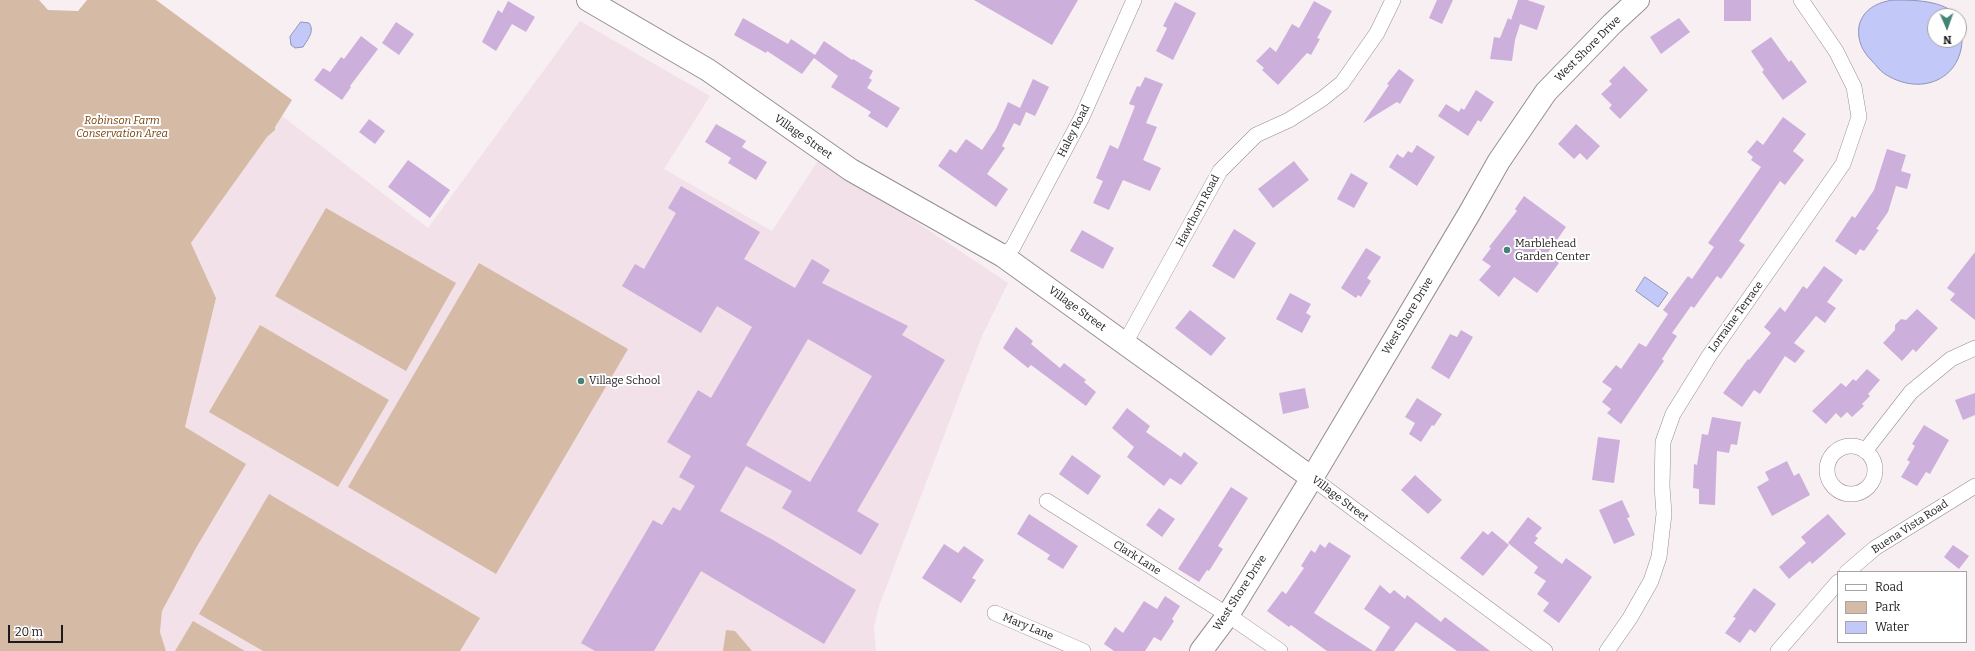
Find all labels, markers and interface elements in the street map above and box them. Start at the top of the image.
north arrow [1927,8,1967,48]
street label: West Shore Drive [1552,13,1624,85]
text: N [1943,33,1952,46]
street label: Haley Road [1055,102,1093,160]
street label: Village Street [771,112,835,162]
park label: Robinson Farm Conservation Area [76,114,168,140]
street label: Hawthorn Road [1173,173,1223,249]
place label: Marblehead Garden Center [1515,237,1590,263]
marker: Marblehead Garden Center [1502,245,1512,255]
street label: West Shore Drive [1380,275,1436,357]
street label: Lorraine Terrace [1706,279,1766,355]
street label: Village Street [1046,284,1108,334]
place label: Village School [589,374,660,388]
marker: Village School [576,376,586,386]
street label: Village Street [1309,473,1371,525]
street label: Buena Vista Road [1869,497,1951,557]
street label: Clark Lane [1111,538,1163,578]
street label: West Shore Drive [1211,553,1269,633]
legend [1837,571,1967,643]
text: Road [1875,580,1903,594]
text: Park [1875,600,1900,614]
street label: Mary Lane [1001,611,1055,643]
scale bar [10,617,65,643]
text: Water [1875,620,1909,634]
text: 20 m [15,625,43,639]

